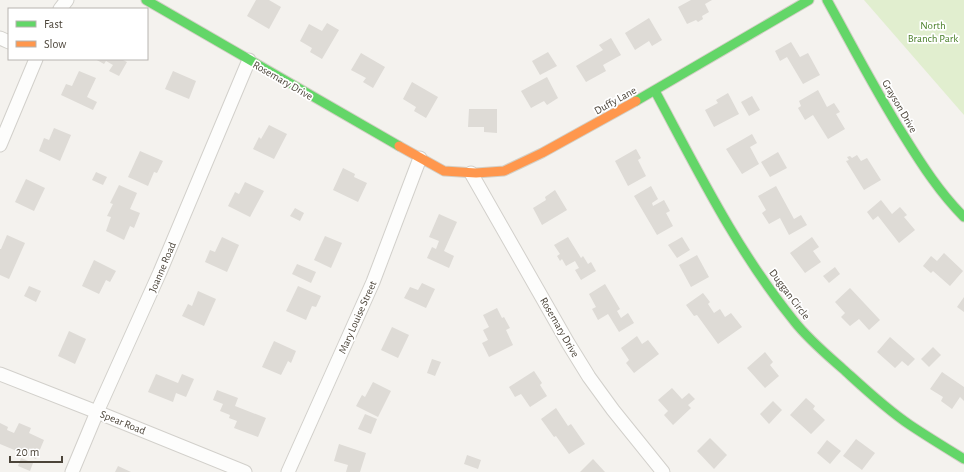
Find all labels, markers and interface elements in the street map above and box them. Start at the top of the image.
legend [8,8,148,60]
text: Fast [44,18,63,30]
park label: North Branch Park [908,20,958,44]
text: Slow [44,38,66,50]
street label: Rosemary Drive [251,59,315,102]
street label: Grayson Drive [880,78,919,135]
street label: Duffy Lane [592,84,638,116]
street label: Joanne Road [147,240,178,294]
street label: Duggan Circle [767,267,812,321]
street label: Mary Louise Street [336,279,379,355]
street label: Rosemary Drive [538,295,581,359]
street label: Spear Road [98,408,147,437]
scale bar [10,438,62,464]
text: 20 m [16,446,39,458]

